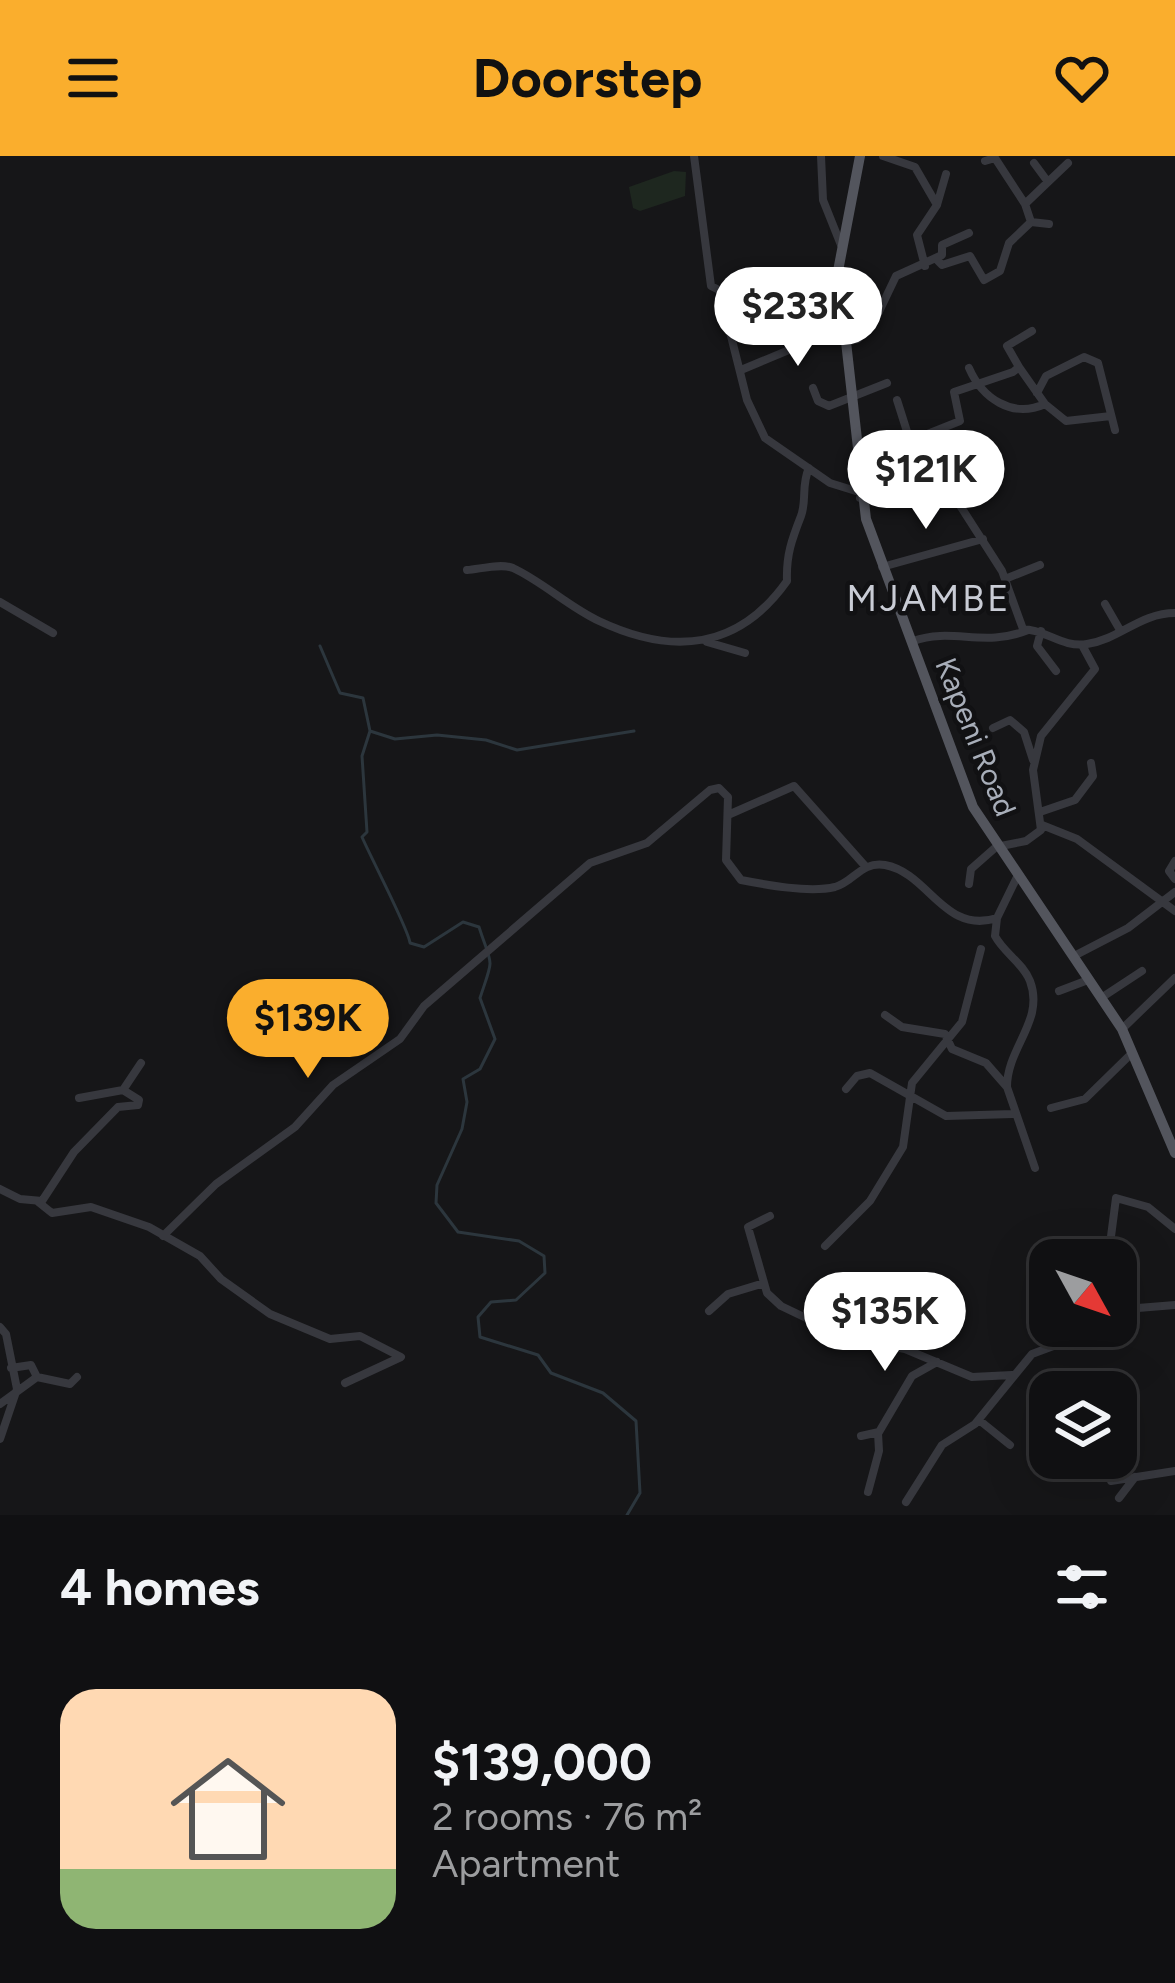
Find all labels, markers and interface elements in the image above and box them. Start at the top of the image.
icon: menu [60,45,126,111]
icon: heart [1049,45,1115,111]
text: Doorstep [473,46,702,111]
pin: $233K [714,267,882,369]
text: $233K [741,282,855,329]
pin: $121K [842,430,1010,532]
text: $121K [874,445,978,492]
district label: MJAMBE [846,577,1012,620]
street label: Kapeni Road [927,652,1025,822]
pin: $139K [224,979,392,1081]
text: $139K [254,994,362,1041]
north arrow [1029,1239,1137,1347]
map controls [1029,1239,1137,1479]
pin: $135K [801,1272,969,1374]
text: $135K [831,1287,939,1334]
button: layers [1029,1371,1137,1479]
icon: filters [1049,1554,1115,1620]
text: 4 homes [60,1557,260,1618]
text: $139,000 [432,1732,652,1793]
icon: home [156,1737,300,1881]
text: 2 rooms · 76 m² [432,1793,702,1840]
text: Apartment [432,1840,620,1887]

